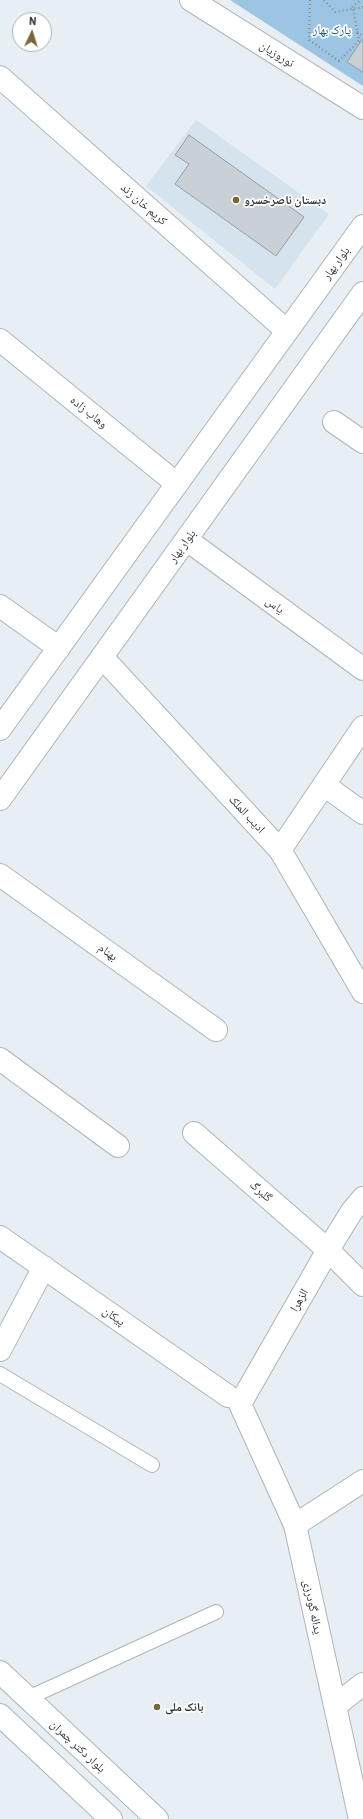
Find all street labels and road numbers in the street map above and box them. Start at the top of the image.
street label: نوروزیان [257,38,297,70]
street label: کریم خان زند [118,180,170,228]
street label: بلوار بهار [319,244,353,282]
street label: وهاب زاده [67,393,111,431]
street label: بلوار بهار [165,527,199,565]
street label: یاس [263,594,287,616]
street label: ادیب الملک [226,792,268,836]
street label: بهنام [96,940,120,964]
street label: گلبرگ [247,1177,275,1205]
street label: الزهرا [287,1286,311,1314]
street label: پیکان [100,1303,128,1329]
street label: یداله گودرزی [300,1578,326,1636]
street label: بلوار دکتر چمران [47,1717,109,1775]

